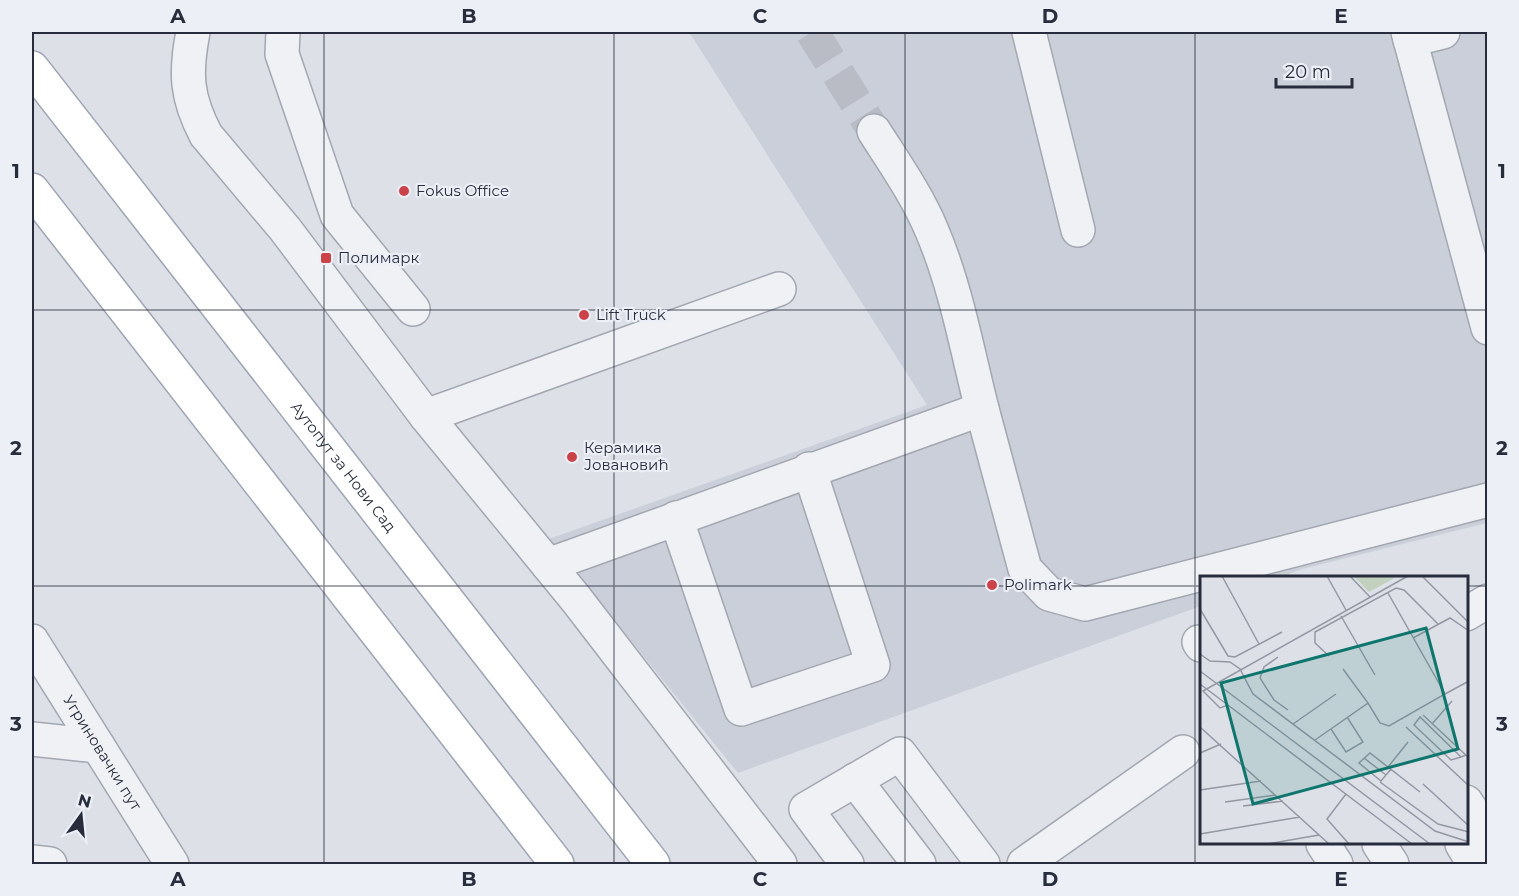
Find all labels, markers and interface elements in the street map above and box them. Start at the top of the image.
text: A [169,4,186,28]
text: B [461,4,477,28]
text: C [753,4,768,28]
text: D [1042,4,1058,28]
text: E [1334,4,1348,28]
scale bar [1276,51,1352,89]
text: 20 m [1285,61,1331,83]
text: 1 [12,159,20,183]
text: 1 [1498,159,1506,183]
place label: Fokus Office [416,181,509,200]
marker: Fokus Office [397,184,411,198]
place label: Полимарк [338,248,420,267]
marker: Полимарк [319,251,333,265]
place label: Lift Truck [596,305,666,324]
marker: Lift Truck [577,308,591,322]
street label: Аутопут за Нови Сад [287,398,401,536]
text: 2 [10,436,22,460]
text: 2 [1496,436,1508,460]
place label: Керамика Јовановић [584,438,668,474]
marker: Керамика Јовановић [565,450,579,464]
place label: Polimark [1004,575,1072,594]
inset map [1200,576,1468,845]
marker: Polimark [985,578,999,592]
street label: Угриновачки пут [59,691,146,814]
text: 3 [9,712,22,736]
text: 3 [1495,712,1508,736]
north arrow [51,785,111,845]
text: N [76,790,93,812]
text: A [169,867,186,891]
text: B [461,867,477,891]
text: C [753,867,768,891]
text: D [1042,867,1058,891]
text: E [1334,867,1348,891]

